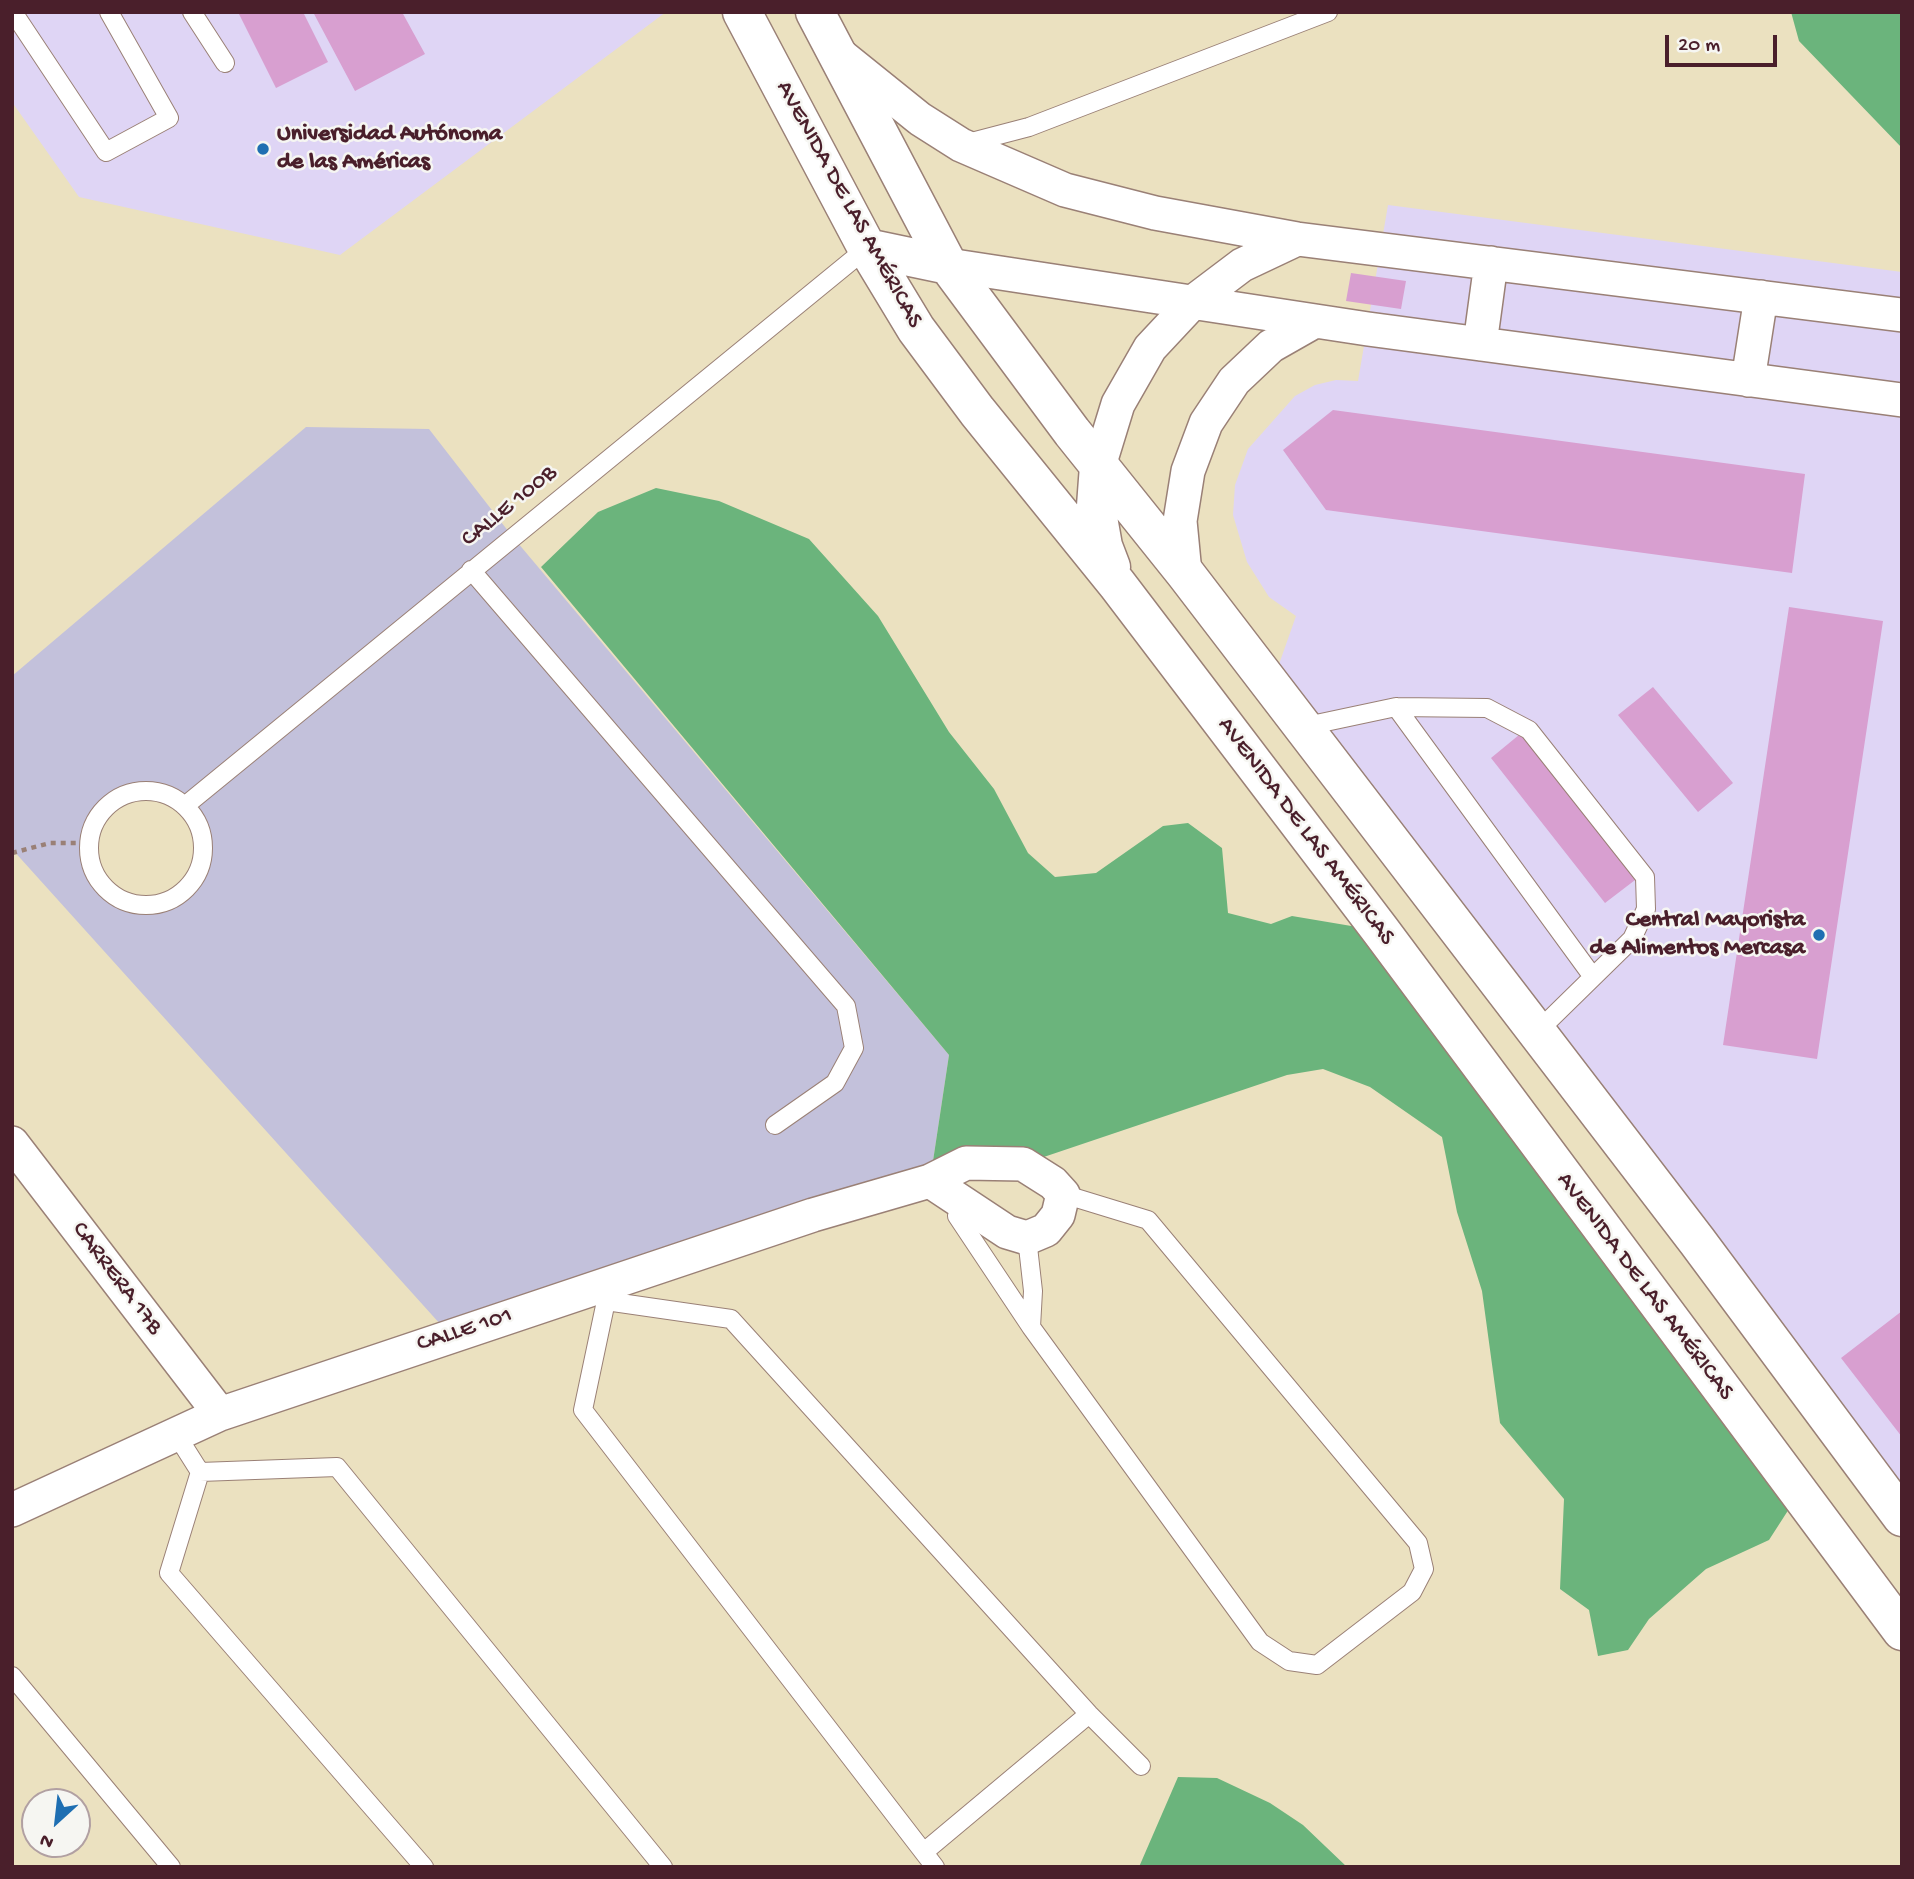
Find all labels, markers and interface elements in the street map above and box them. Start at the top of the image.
scale bar [1669,21,1781,65]
text: 20 m [1678,34,1720,59]
street label: AVENIDA DE LAS AMÉRICAS [768,77,928,333]
place label: Universidad Autónoma de las Américas [277,121,502,177]
marker: Universidad Autónoma de las Américas [255,141,271,157]
street label: CALLE 100B [456,460,564,554]
street label: AVENIDA DE LAS AMÉRICAS [1210,712,1400,952]
place label: Central Mayorista de Alimentos Mercasa [1589,907,1805,963]
marker: Central Mayorista de Alimentos Mercasa [1811,927,1827,943]
street label: AVENIDA DE LAS AMÉRICAS [1549,1167,1739,1407]
street label: CARRERA 17B [64,1217,168,1341]
street label: CALLE 101 [414,1302,516,1360]
north arrow [21,1788,91,1858]
text: N [36,1827,58,1853]

